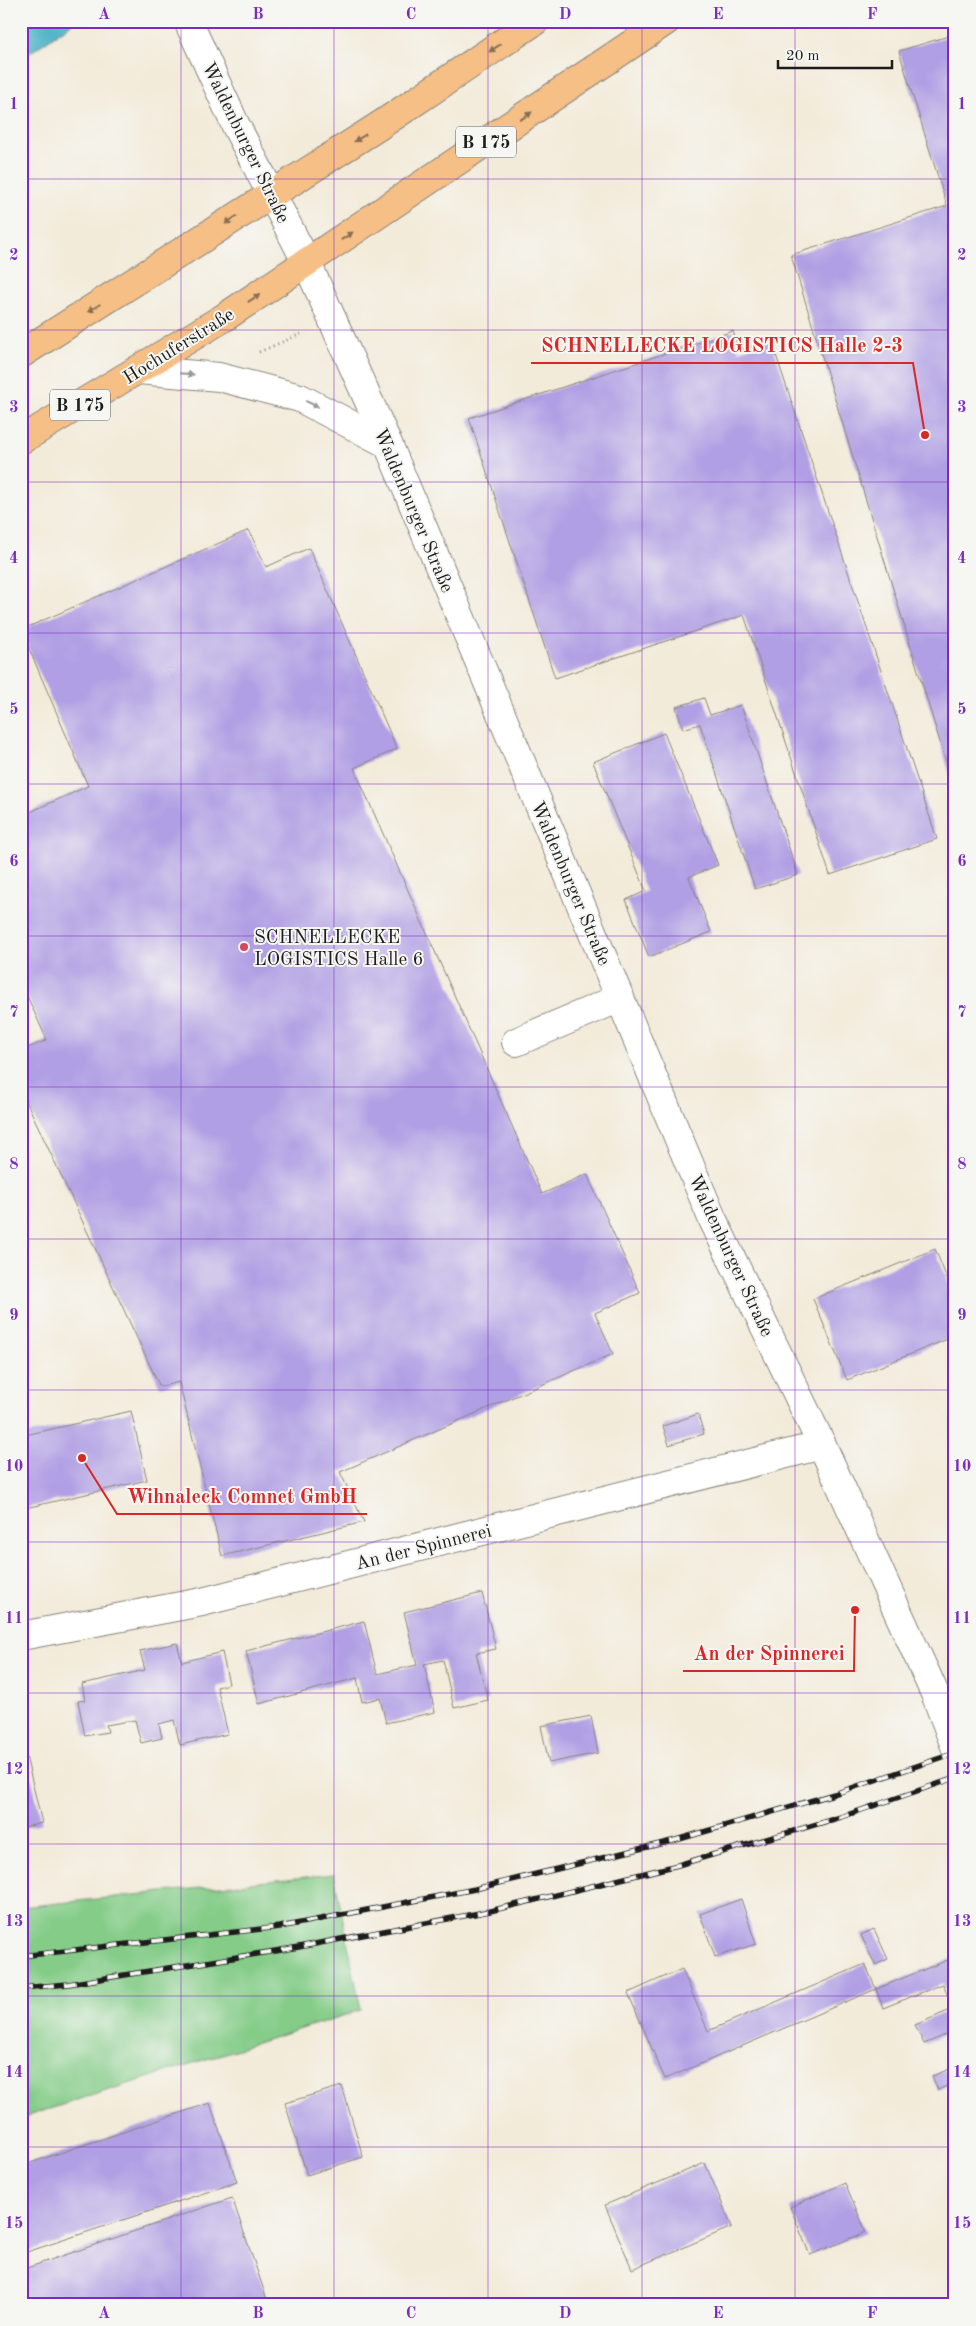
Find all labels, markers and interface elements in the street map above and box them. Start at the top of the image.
text: A [98,7,110,23]
text: B [252,7,264,23]
text: C [406,7,416,23]
text: D [559,7,571,23]
text: E [712,7,724,23]
text: F [867,7,878,23]
scale bar [778,38,892,70]
one-way arrow [488,44,502,53]
text: 20 m [786,49,820,64]
street label: Waldenburger Straße [198,60,292,227]
text: 1 [9,97,19,113]
text: 1 [957,97,967,113]
one-way arrow [519,111,532,121]
road number: B 175 [456,126,516,158]
one-way arrow [353,134,366,143]
one-way arrow [225,216,238,225]
one-way arrow [340,231,354,241]
text: 2 [9,248,19,264]
text: 2 [957,248,967,264]
one-way arrow [247,293,261,303]
one-way arrow [88,304,101,313]
street label: Hochuferstraße [121,305,238,389]
callout: SCHNELLECKE LOGISTICS Halle 2-3 [531,328,913,363]
text: SCHNELLECKE LOGISTICS Halle 2-3 [541,337,903,357]
one-way arrow [179,370,195,378]
road number: B 175 [50,390,110,420]
text: 3 [9,400,19,416]
text: 3 [957,400,967,416]
one-way arrow [305,401,319,409]
street label: Waldenburger Straße [370,426,456,596]
text: 4 [9,551,19,567]
text: 4 [957,551,967,567]
text: 5 [9,702,19,718]
text: 5 [957,702,967,718]
street label: Waldenburger Straße [527,799,613,969]
text: 6 [9,854,19,870]
text: 6 [957,854,967,870]
place label: SCHNELLECKE LOGISTICS Halle 6 [254,929,424,970]
marker: SCHNELLECKE LOGISTICS Halle 6 [238,941,250,953]
text: 7 [9,1005,19,1021]
text: 7 [957,1005,967,1021]
text: 8 [9,1157,19,1173]
text: 8 [957,1157,967,1173]
street label: Waldenburger Straße [684,1172,776,1340]
text: 9 [9,1308,19,1324]
text: 9 [957,1308,967,1324]
text: 10 [5,1459,23,1475]
text: 10 [953,1459,971,1475]
callout: Wihnaleck Comnet GmbH [117,1479,367,1514]
text: Wihnaleck Comnet GmbH [127,1488,357,1508]
street label: An der Spinnerei [354,1522,494,1575]
text: 11 [5,1611,23,1627]
text: 11 [953,1611,971,1627]
callout: An der Spinnerei [683,1636,854,1671]
text: An der Spinnerei [693,1645,845,1665]
text: 12 [5,1762,23,1778]
text: 12 [953,1762,971,1778]
text: 13 [5,1914,23,1930]
text: 13 [953,1914,971,1930]
text: 14 [5,2065,23,2081]
text: 14 [953,2065,971,2081]
text: 15 [5,2216,23,2232]
text: 15 [953,2216,971,2232]
text: A [98,2306,110,2322]
text: B [252,2306,264,2322]
text: C [406,2306,416,2322]
text: D [559,2306,571,2322]
text: E [712,2306,724,2322]
text: F [867,2306,878,2322]

